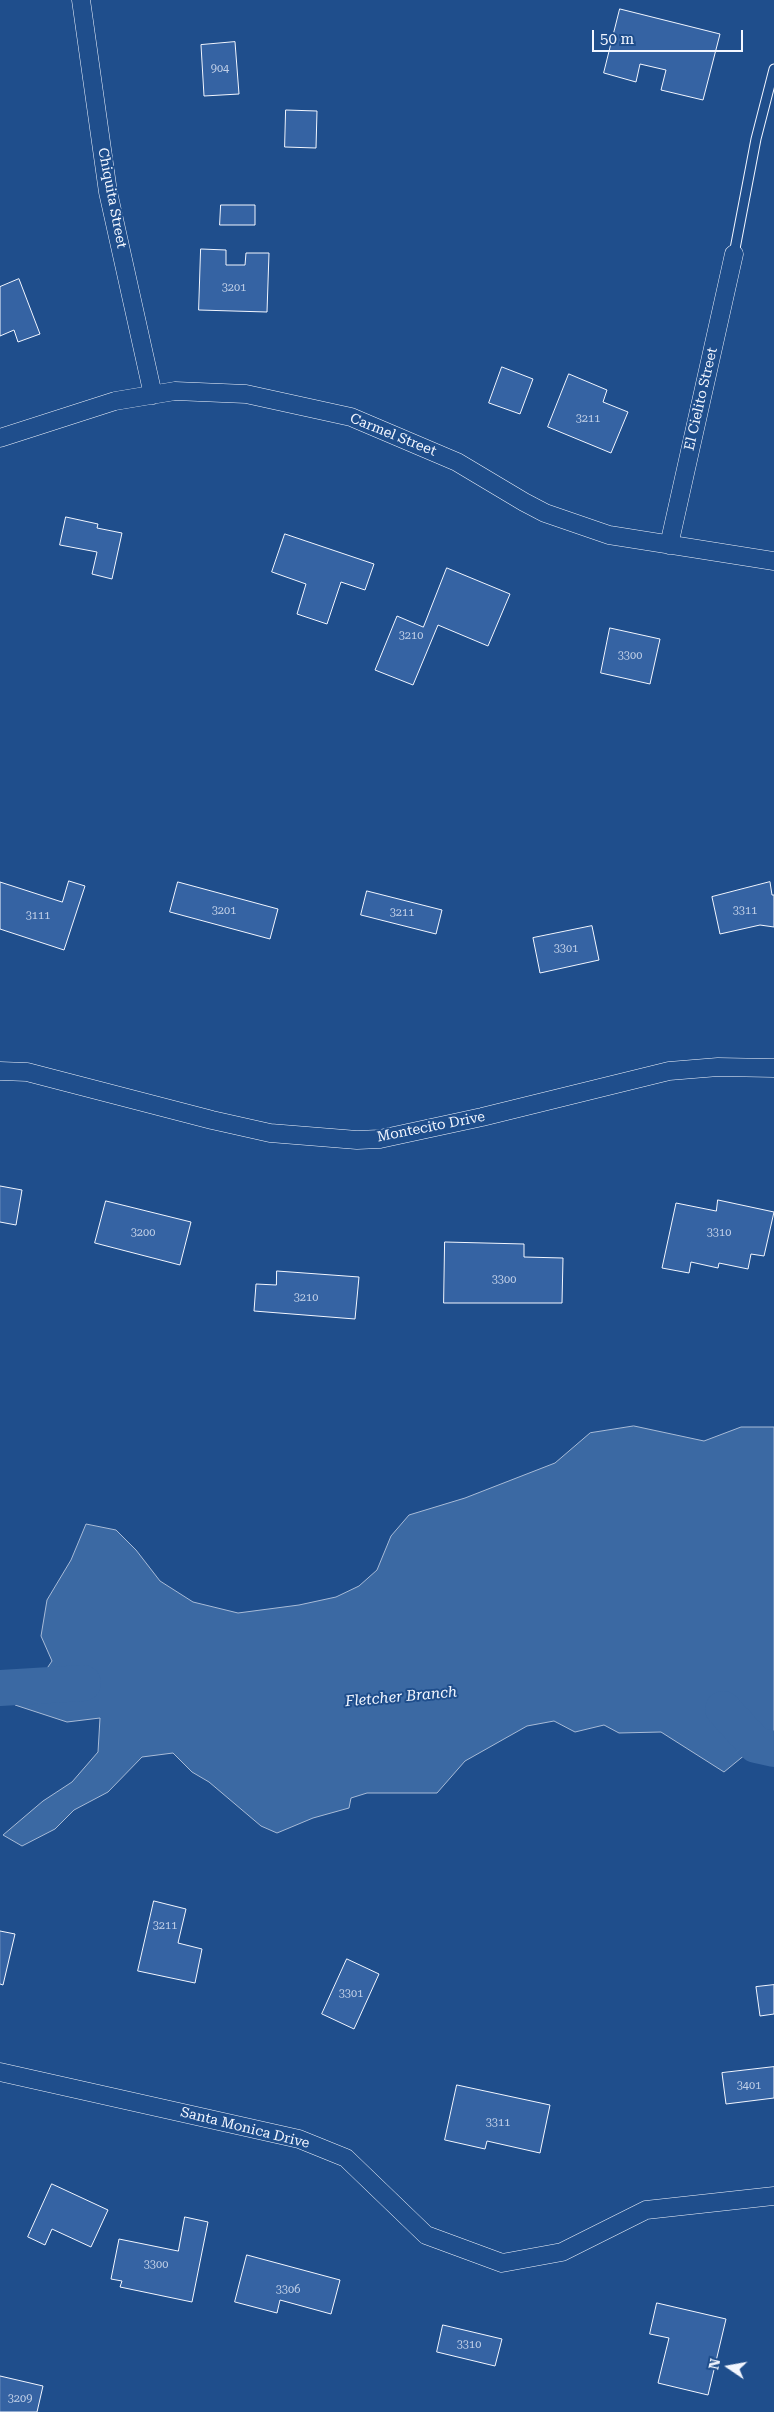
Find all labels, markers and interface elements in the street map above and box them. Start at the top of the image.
scale bar [594,20,745,52]
text: 50 m [600,30,634,48]
house number: 904 [211,62,229,76]
street label: Chiquita Street [94,146,130,250]
house number: 3201 [222,281,246,295]
street label: El Cielito Street [681,346,721,452]
street label: Carmel Street [347,410,439,460]
house number: 3211 [576,412,600,426]
house number: 3210 [399,629,423,643]
house number: 3300 [618,649,642,663]
house number: 3201 [212,904,236,918]
house number: 3311 [733,904,757,918]
house number: 3211 [390,906,414,920]
house number: 3111 [26,909,50,923]
house number: 3301 [554,942,578,956]
street label: Montecito Drive [376,1108,486,1146]
house number: 3200 [131,1226,155,1240]
house number: 3310 [707,1226,731,1240]
house number: 3300 [492,1273,516,1287]
house number: 3210 [294,1291,318,1305]
water label: Fletcher Branch [344,1683,458,1711]
house number: 3211 [153,1919,177,1933]
house number: 3301 [339,1987,363,2001]
house number: 3401 [737,2079,761,2093]
street label: Santa Monica Drive [179,2104,311,2152]
house number: 3311 [486,2116,510,2130]
house number: 3300 [144,2258,168,2272]
house number: 3306 [276,2283,300,2297]
house number: 3310 [457,2338,481,2352]
north arrow [704,2342,754,2392]
text: N [705,2357,723,2371]
house number: 3209 [8,2392,32,2406]

